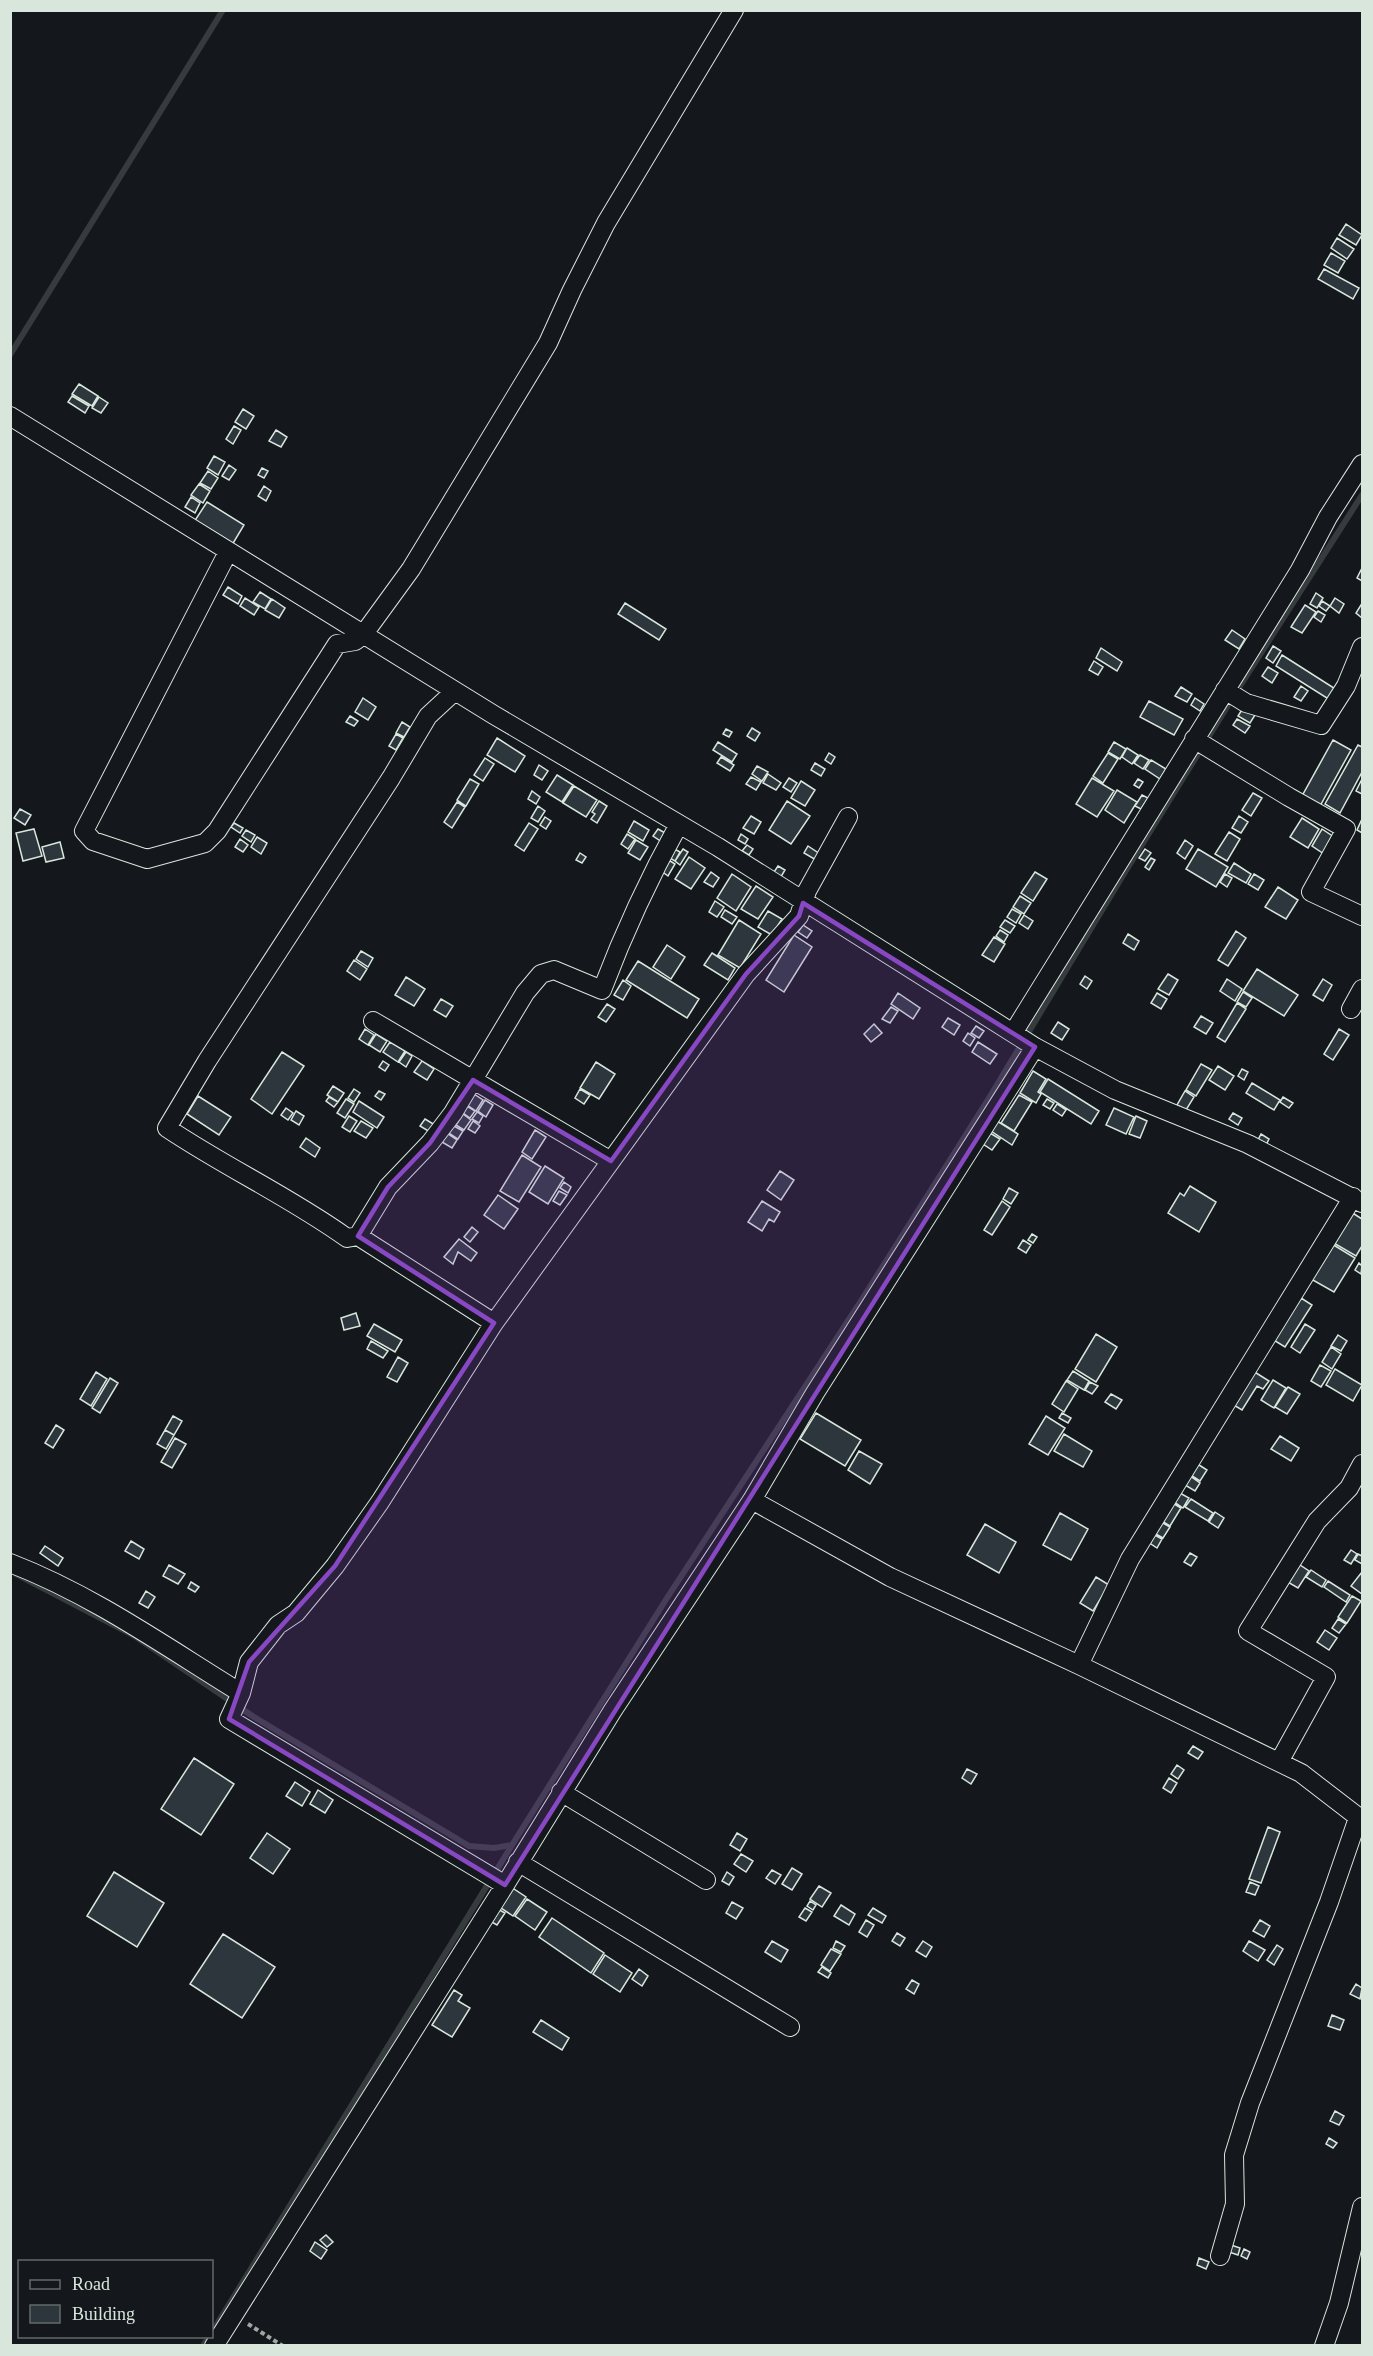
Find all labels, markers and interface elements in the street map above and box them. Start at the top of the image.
legend [18,2260,213,2338]
text: Road [72,2274,110,2294]
text: Building [72,2304,135,2324]

